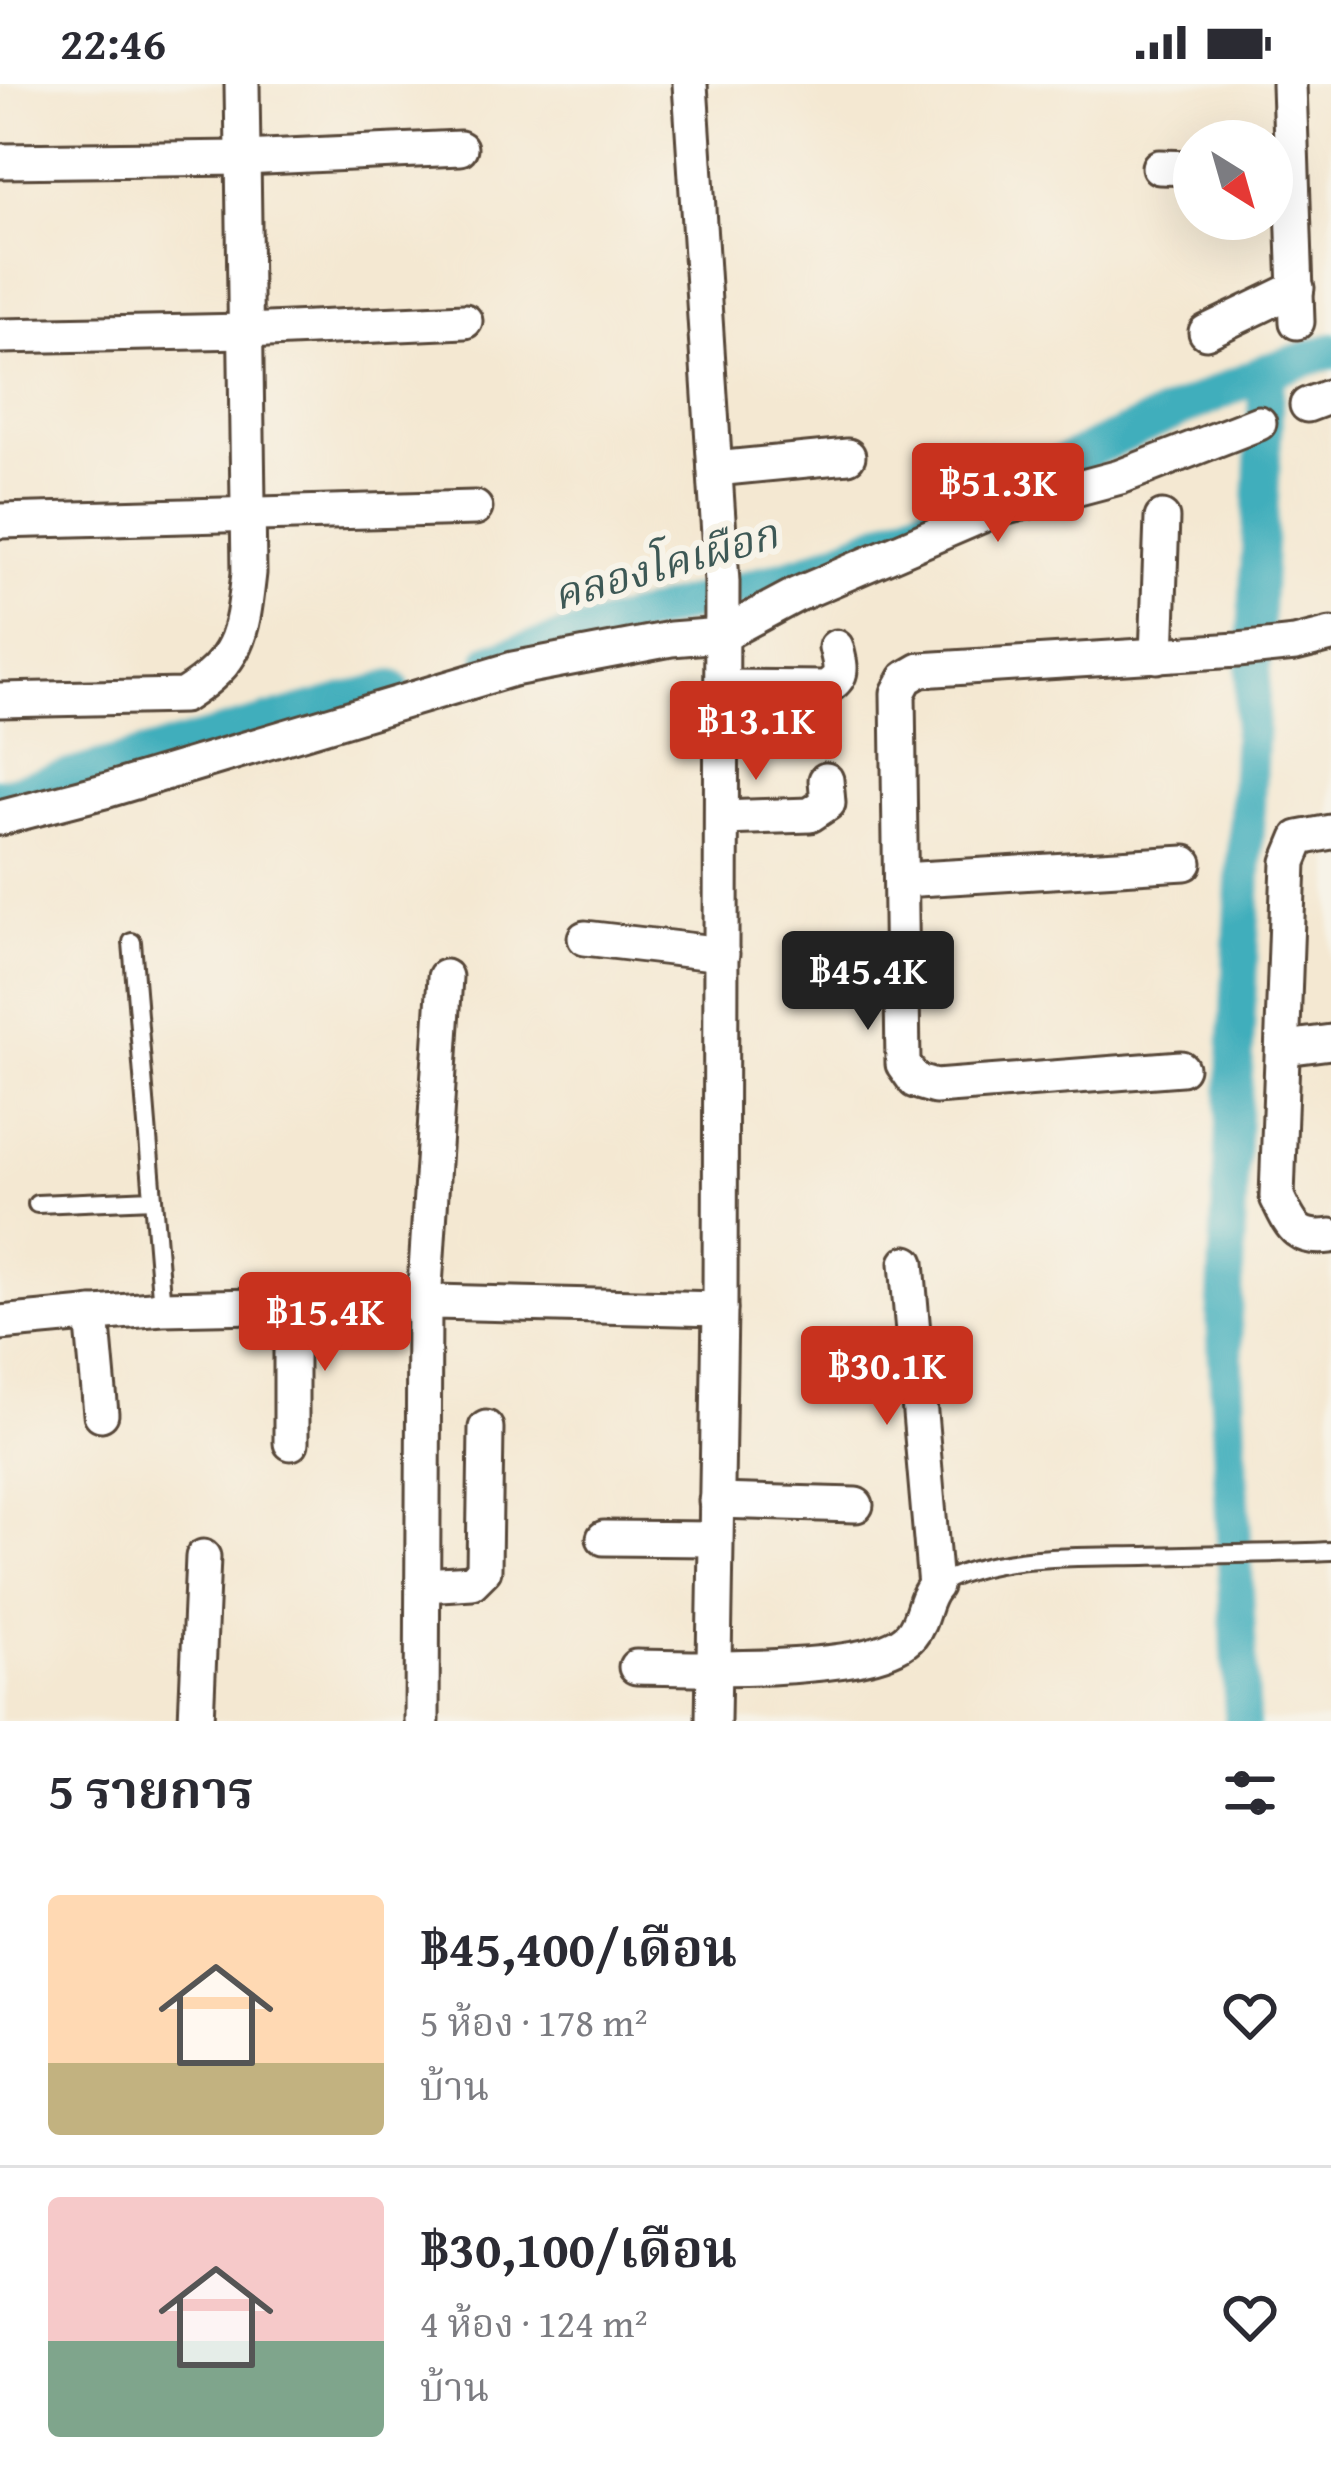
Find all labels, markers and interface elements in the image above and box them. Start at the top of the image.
text: 22:46 [60,10,166,75]
north arrow [1173,120,1293,240]
map controls [1173,120,1293,240]
pin: ฿51.3K [900,443,1096,545]
text: ฿51.3K [939,453,1057,510]
water label: คลองโคเผือก [545,502,786,625]
pin: ฿13.1K [658,681,854,783]
text: ฿13.1K [697,691,815,748]
pin: ฿45.4K [770,931,966,1033]
text: ฿45.4K [809,941,927,998]
pin: ฿15.4K [227,1272,423,1374]
text: ฿15.4K [266,1282,384,1339]
pin: ฿30.1K [789,1326,985,1428]
text: ฿30.1K [828,1336,946,1393]
text: 5 รายการ [48,1752,254,1827]
icon: filters [1217,1760,1283,1826]
text: ฿45,400/เดือน [420,1910,737,1985]
icon: home [144,1943,288,2087]
icon: heart [1217,1982,1283,2048]
text: 5 ห้อง · 178 m² [420,1993,648,2050]
text: บ้าน [420,2057,489,2114]
text: ฿30,100/เดือน [420,2211,737,2286]
icon: home [144,2245,288,2389]
icon: heart [1217,2284,1283,2350]
text: 4 ห้อง · 124 m² [420,2294,648,2351]
text: บ้าน [420,2358,489,2415]

